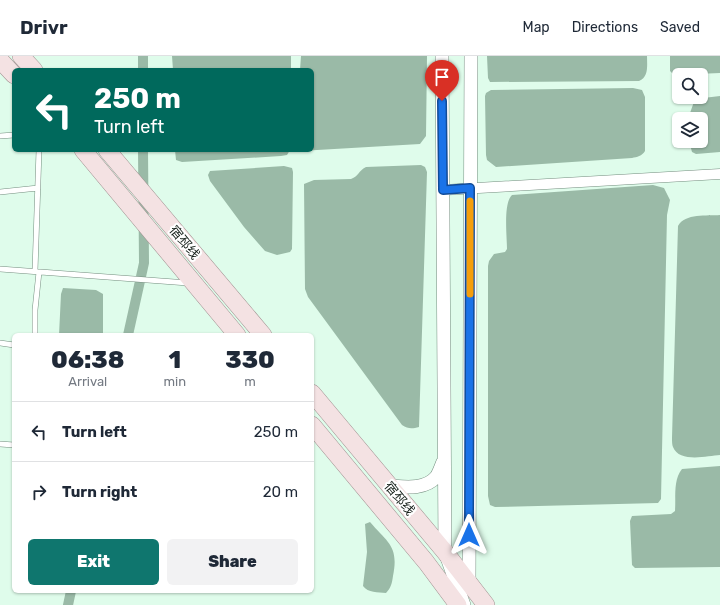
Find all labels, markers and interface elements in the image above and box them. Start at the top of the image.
text: Drivr [20,16,68,39]
text: Map [523,19,550,36]
text: Directions [572,19,638,36]
text: Saved [660,19,700,36]
pin [425,60,459,101]
icon: arrive [431,66,453,88]
map controls [672,68,708,148]
button: search [672,68,708,104]
text: 250 m [94,82,181,115]
icon: left [28,84,80,136]
button: layers [672,112,708,148]
text: Turn left [94,116,164,138]
street label: 宿邳线 [166,223,203,262]
text: 06:38 [51,346,124,374]
text: 1 [169,346,181,374]
text: 330 [225,346,275,374]
text: Arrival [68,374,107,389]
text: min [164,374,186,389]
text: m [244,374,256,389]
icon: left [28,421,50,443]
text: Turn left [62,423,127,441]
text: 250 m [254,423,298,441]
street label: 宿邳线 [381,479,418,518]
icon: right [28,481,50,503]
text: Turn right [62,483,137,501]
text: 20 m [263,483,298,501]
position arrow [448,514,490,556]
button: Exit [28,539,159,585]
button: Share [167,539,298,585]

